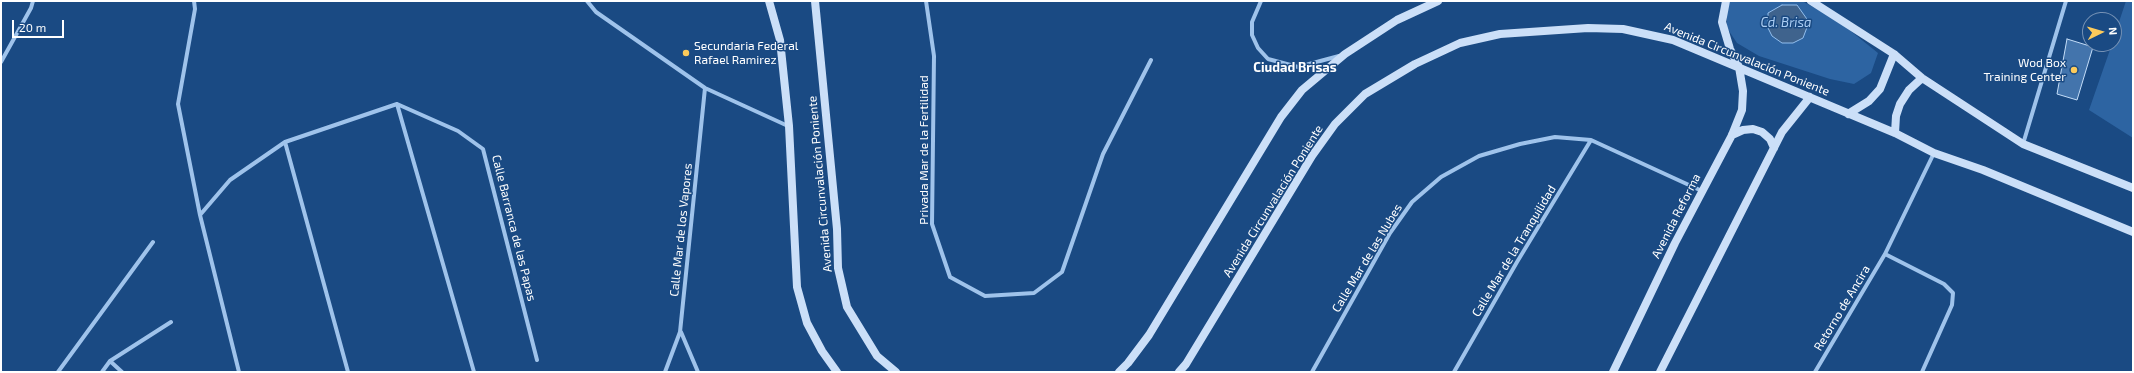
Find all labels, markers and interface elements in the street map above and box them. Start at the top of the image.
scale bar [14,12,66,38]
north arrow [2082,12,2122,52]
water label: Cd. Brisa [1760,15,1812,31]
street label: Avenida Circunvalación Poniente [1662,19,1832,99]
text: 20 m [19,20,46,34]
text: N [2107,26,2120,36]
place label: Secundaria Federal Rafael Ramirez [694,39,798,67]
marker: Secundaria Federal Rafael Ramirez [681,48,691,58]
place label: Wod Box Training Center [1983,56,2066,84]
district label: Ciudad Brisas [1253,60,1337,76]
marker: Wod Box Training Center [2069,65,2079,75]
street label: Privada Mar de la Fertilidad [917,75,931,225]
street label: Avenida Circunvalación Poniente [805,95,835,273]
street label: Avenida Circunvalación Poniente [1220,122,1326,280]
street label: Calle Barranca de las Papas [489,153,539,303]
street label: Calle Mar de los Vapores [667,163,695,297]
street label: Avenida Reforma [1648,171,1704,261]
street label: Calle Mar de la Tranquilidad [1469,183,1559,319]
street label: Calle Mar de las Nubes [1329,201,1405,315]
street label: Retorno de Ancira [1811,263,1873,353]

